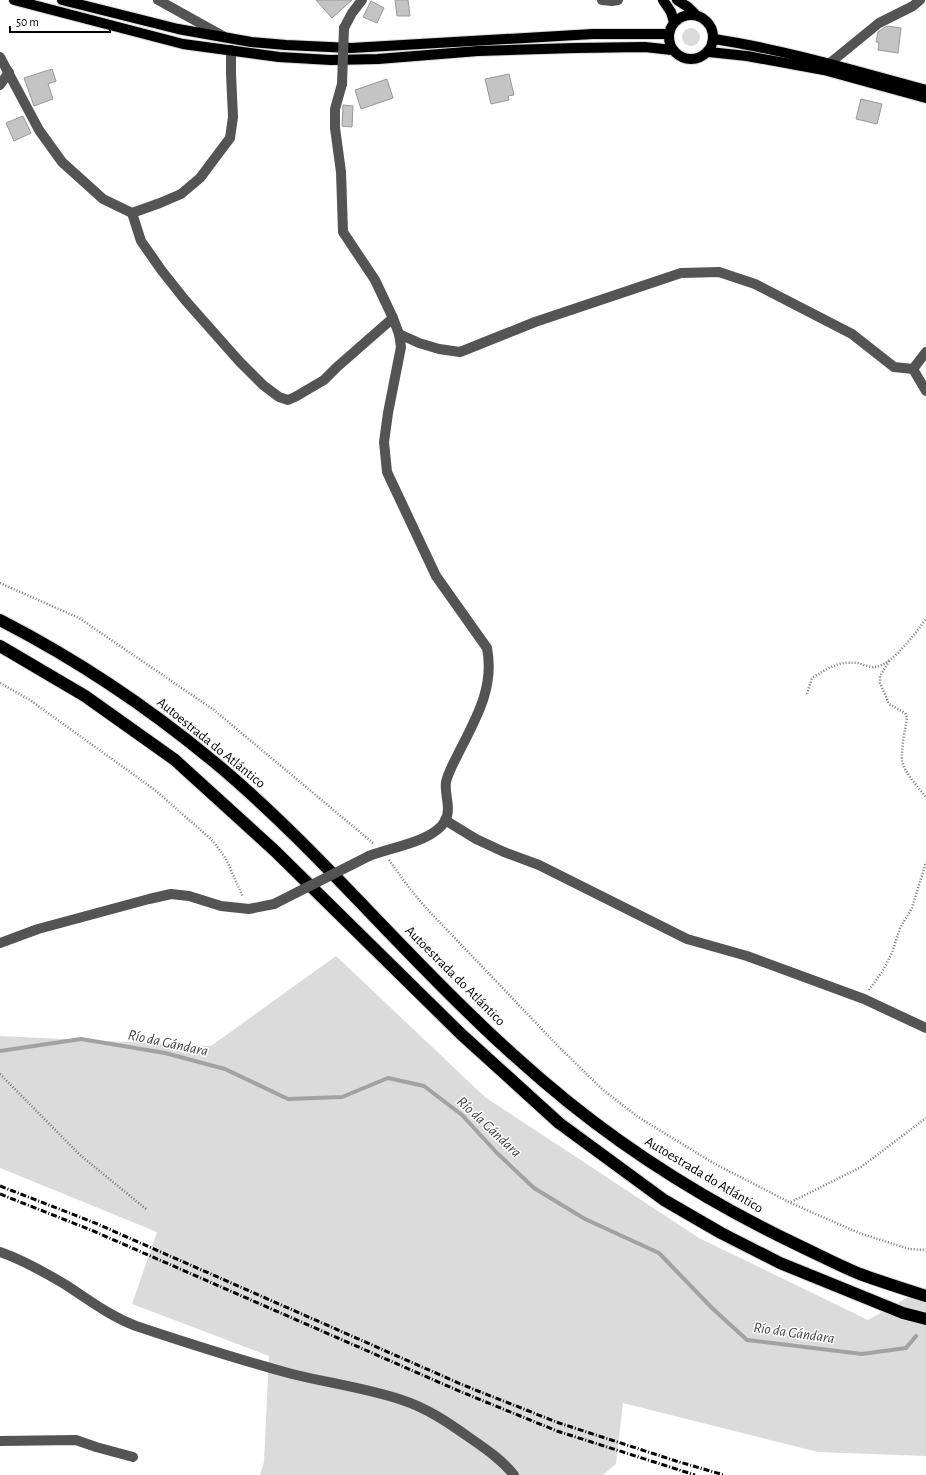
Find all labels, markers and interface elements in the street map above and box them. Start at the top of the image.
scale bar [10,8,110,34]
text: 50 m [16,16,39,28]
street label: Autoestrada do Atlántico [154,695,268,791]
street label: Autoestrada do Atlántico [402,923,508,1029]
water label: Río da Gándara [127,1027,209,1059]
water label: Río da Gándara [454,1094,524,1160]
street label: Autoestrada do Atlántico [643,1134,766,1216]
water label: Río da Gándara [753,1320,835,1346]

